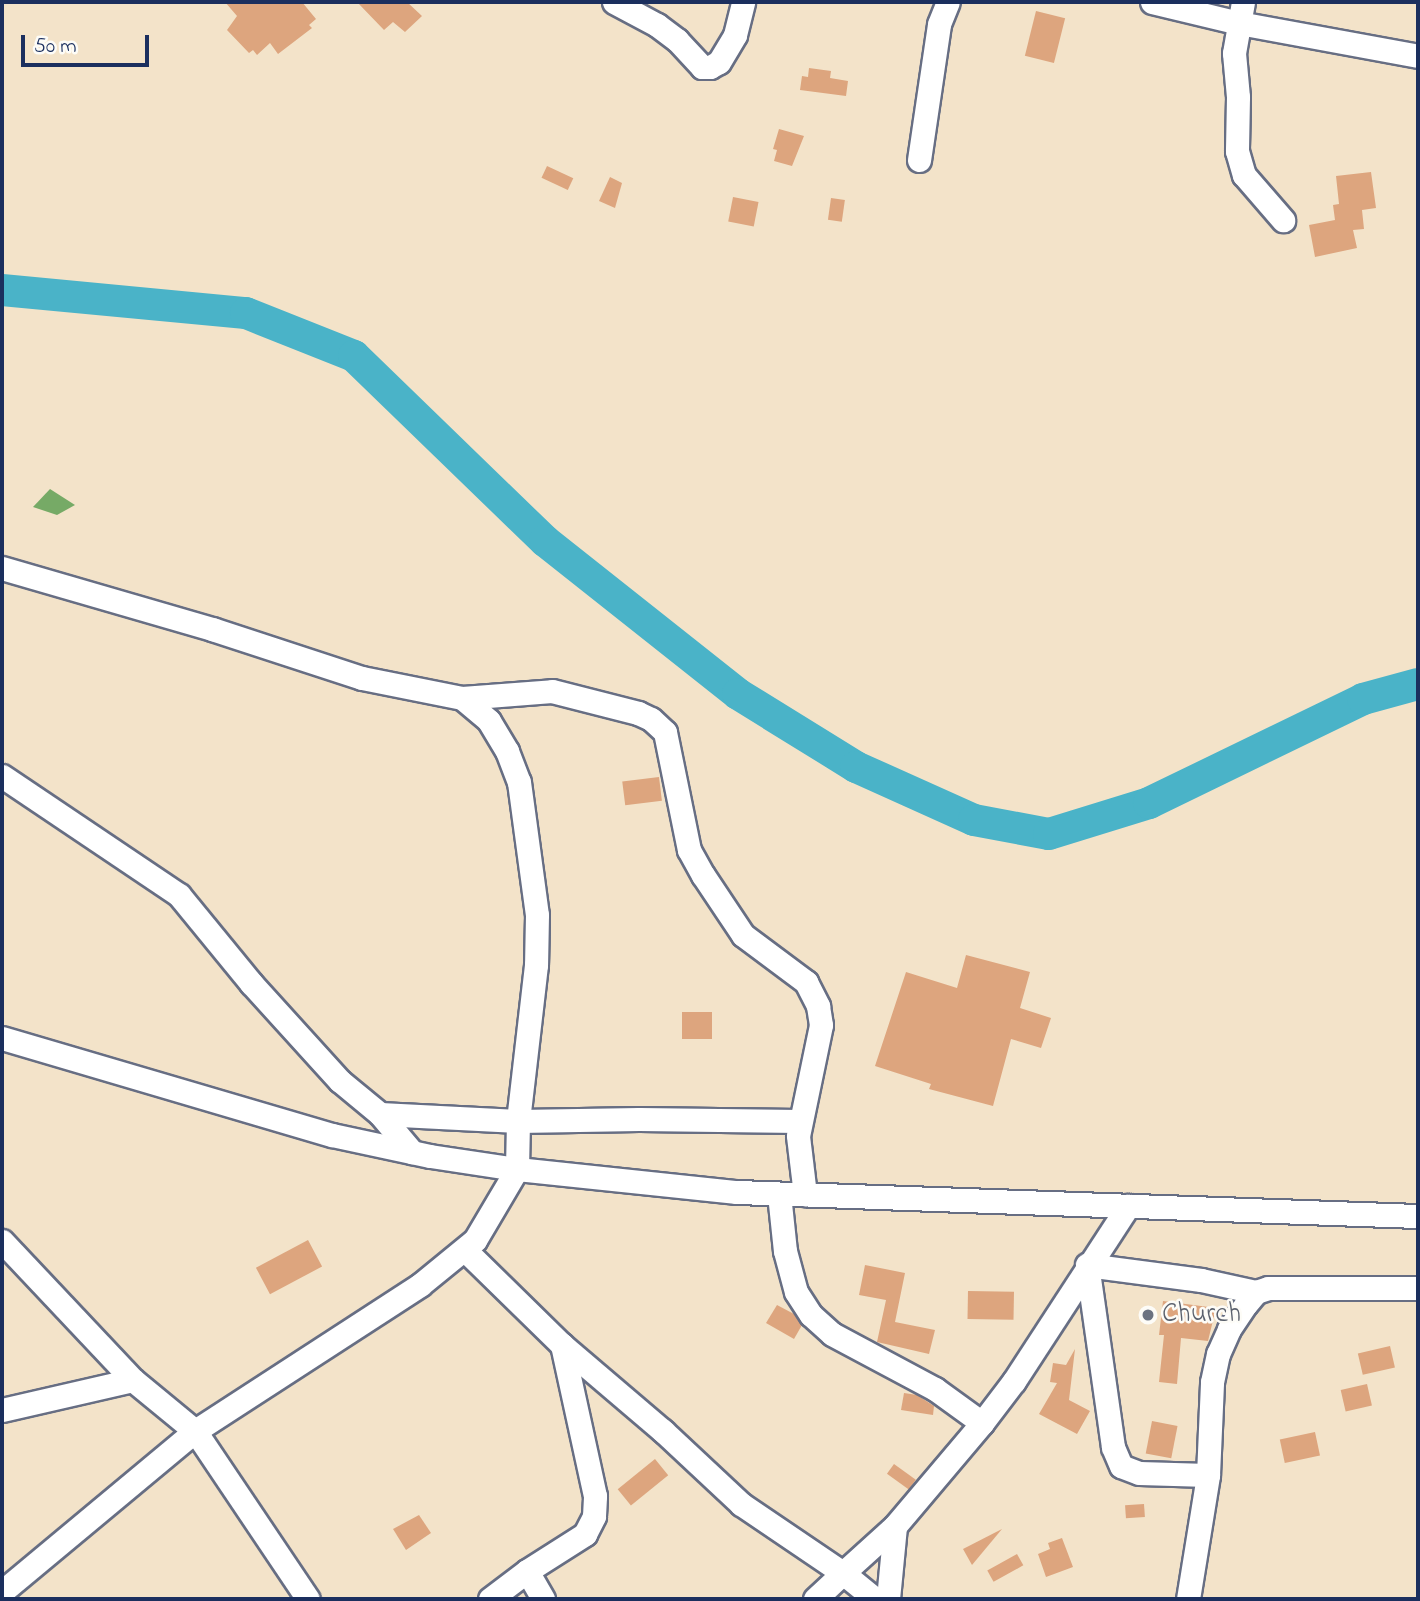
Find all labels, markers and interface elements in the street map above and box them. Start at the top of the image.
scale bar [24,21,152,65]
text: 50 m [34,32,77,62]
place label: Church [1162,1298,1241,1332]
marker: Church [1140,1307,1156,1323]

